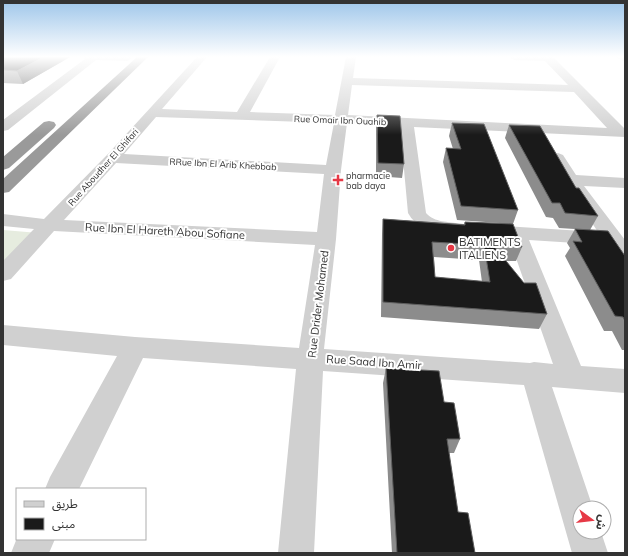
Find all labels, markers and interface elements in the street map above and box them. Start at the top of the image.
street label: Rue Omair Ibn Ouahib [294,113,386,127]
street label: Rue Aboudher El Ghifari [66,126,140,208]
street label: RRue Ibn El Arib Khebbab [169,156,277,172]
place label: pharmacie bab daya [346,170,390,192]
marker: pharmacie bab daya [333,175,343,185]
street label: Rue Ibn El Hareth Abou Sofiane [85,220,245,242]
place label: BATIMENTS ITALIENS [459,235,521,262]
marker: BATIMENTS ITALIENS [446,243,456,253]
street label: Rue Drider Mohamed [304,249,332,359]
street label: Rue Saad Ibn Amir [326,352,422,372]
legend [16,488,146,540]
text: طريق [52,496,78,512]
north arrow [572,500,612,540]
text: ش [593,513,610,532]
text: مبنى [52,516,75,531]

